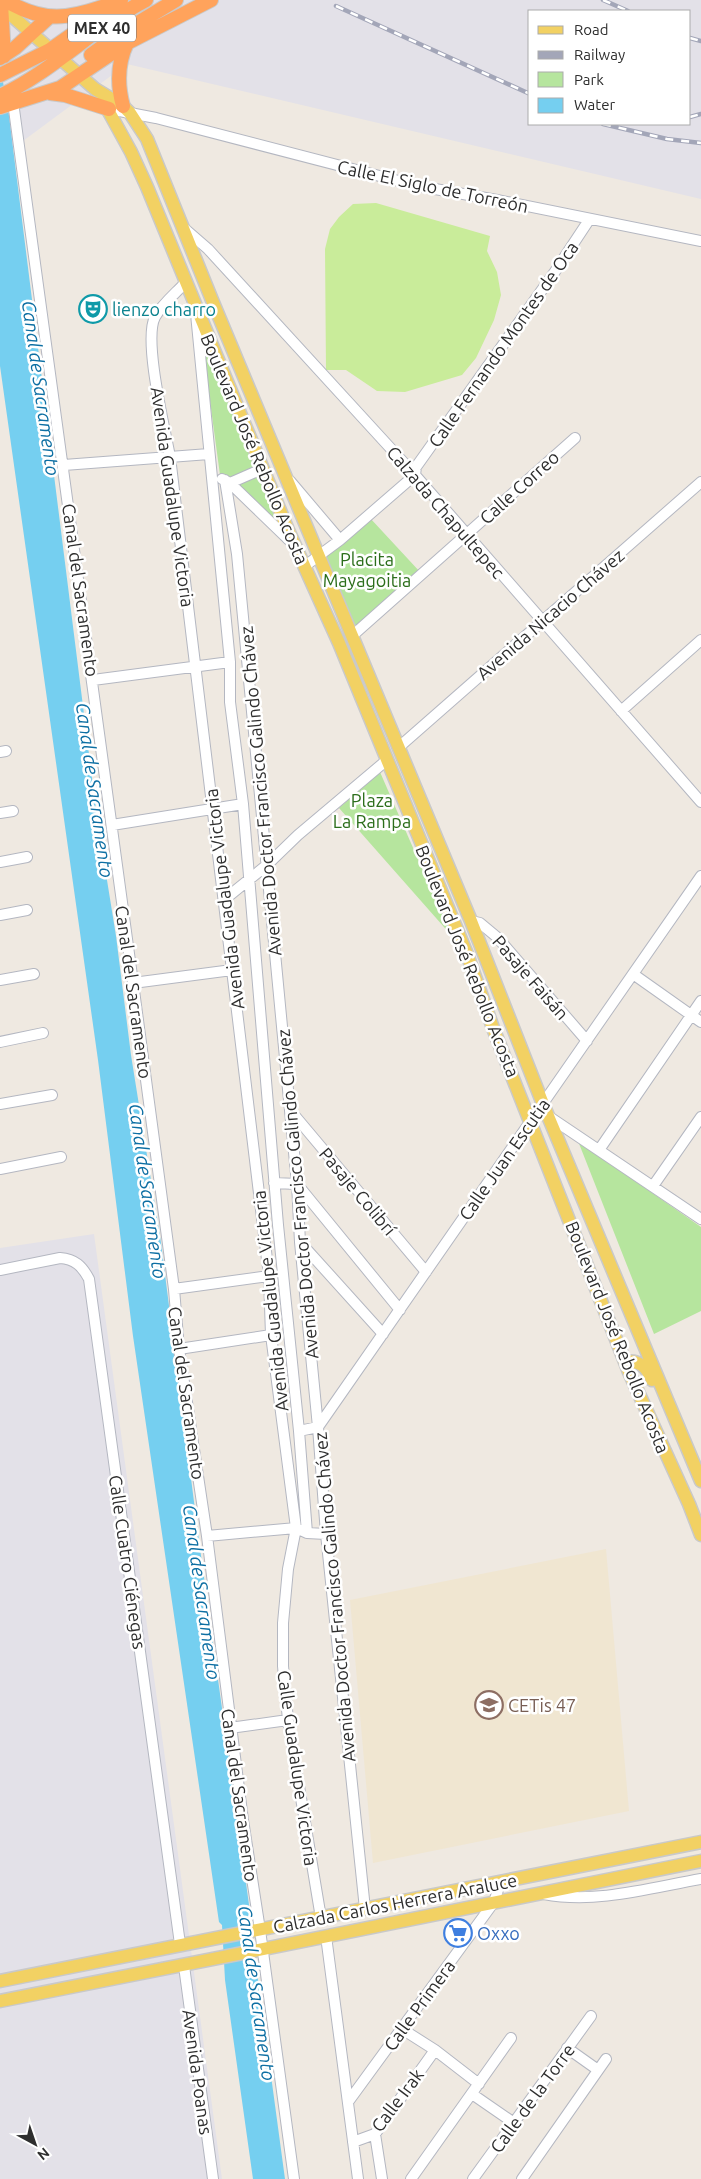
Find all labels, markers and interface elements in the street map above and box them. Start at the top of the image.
legend [528,10,691,125]
road number: MEX 40 [68,14,136,42]
text: Road [574,21,609,38]
text: Railway [574,46,625,63]
text: Park [574,71,604,88]
text: Water [574,96,615,113]
street label: Calle El Siglo de Torreón [336,156,530,216]
street label: Calle Fernando Montes de Oca [424,237,582,451]
theatre icon: lienzo charro [78,294,108,324]
water label: Canal de Sacramento [18,299,64,477]
place label: lienzo charro [112,299,216,319]
street label: Boulevard José Rebollo Acosta [197,331,313,567]
street label: Avenida Guadalupe Victoria [148,386,198,608]
street label: Calzada Chapultepec [383,442,509,582]
street label: Calle Correo [475,446,563,528]
street label: Canal del Sacramento [59,502,103,678]
street label: Avenida Nicacio Chávez [472,545,628,683]
park label: Placita Mayagoitia [323,549,411,590]
street label: Avenida Doctor Francisco Galindo Chávez [236,625,284,957]
water label: Canal de Sacramento [72,701,118,879]
street label: Avenida Guadalupe Victoria [201,787,247,1011]
park label: Plaza La Rampa [333,790,411,831]
street label: Boulevard José Rebollo Acosta [412,842,524,1080]
street label: Canal del Sacramento [112,904,156,1080]
street label: Pasaje Faisán [489,931,573,1023]
street label: Avenida Doctor Francisco Galindo Chávez [273,1028,321,1360]
street label: Calle Juan Escutia [455,1094,553,1224]
water label: Canal de Sacramento [125,1102,171,1280]
street label: Pasaje Colibrí [316,1143,401,1239]
street label: Avenida Guadalupe Victoria [248,1189,292,1413]
street label: Boulevard José Rebollo Acosta [562,1218,674,1456]
street label: Canal del Sacramento [165,1305,209,1481]
street label: Avenida Doctor Francisco Galindo Chávez [310,1431,358,1763]
street label: Calle Cuatro Ciénegas [106,1474,150,1651]
water label: Canal de Sacramento [179,1503,225,1681]
street label: Calle Guadalupe Victoria [274,1669,322,1867]
school or university icon: CETis 47 [474,1690,504,1720]
place label: CETis 47 [508,1695,576,1715]
street label: Canal del Sacramento [218,1707,262,1883]
street label: Calzada Carlos Herrera Araluce [271,1870,519,1936]
water label: Canal de Sacramento [234,1904,280,2082]
supermarket icon: Oxxo [443,1918,473,1948]
place label: Oxxo [477,1923,520,1943]
street label: Calle Primera [379,1956,459,2054]
street label: Avenida Poanas [179,2008,217,2136]
street label: Calle de la Torre [486,2040,578,2156]
street label: Calle Irak [367,2065,427,2135]
north arrow [10,2119,60,2169]
text: N [34,2144,53,2163]

